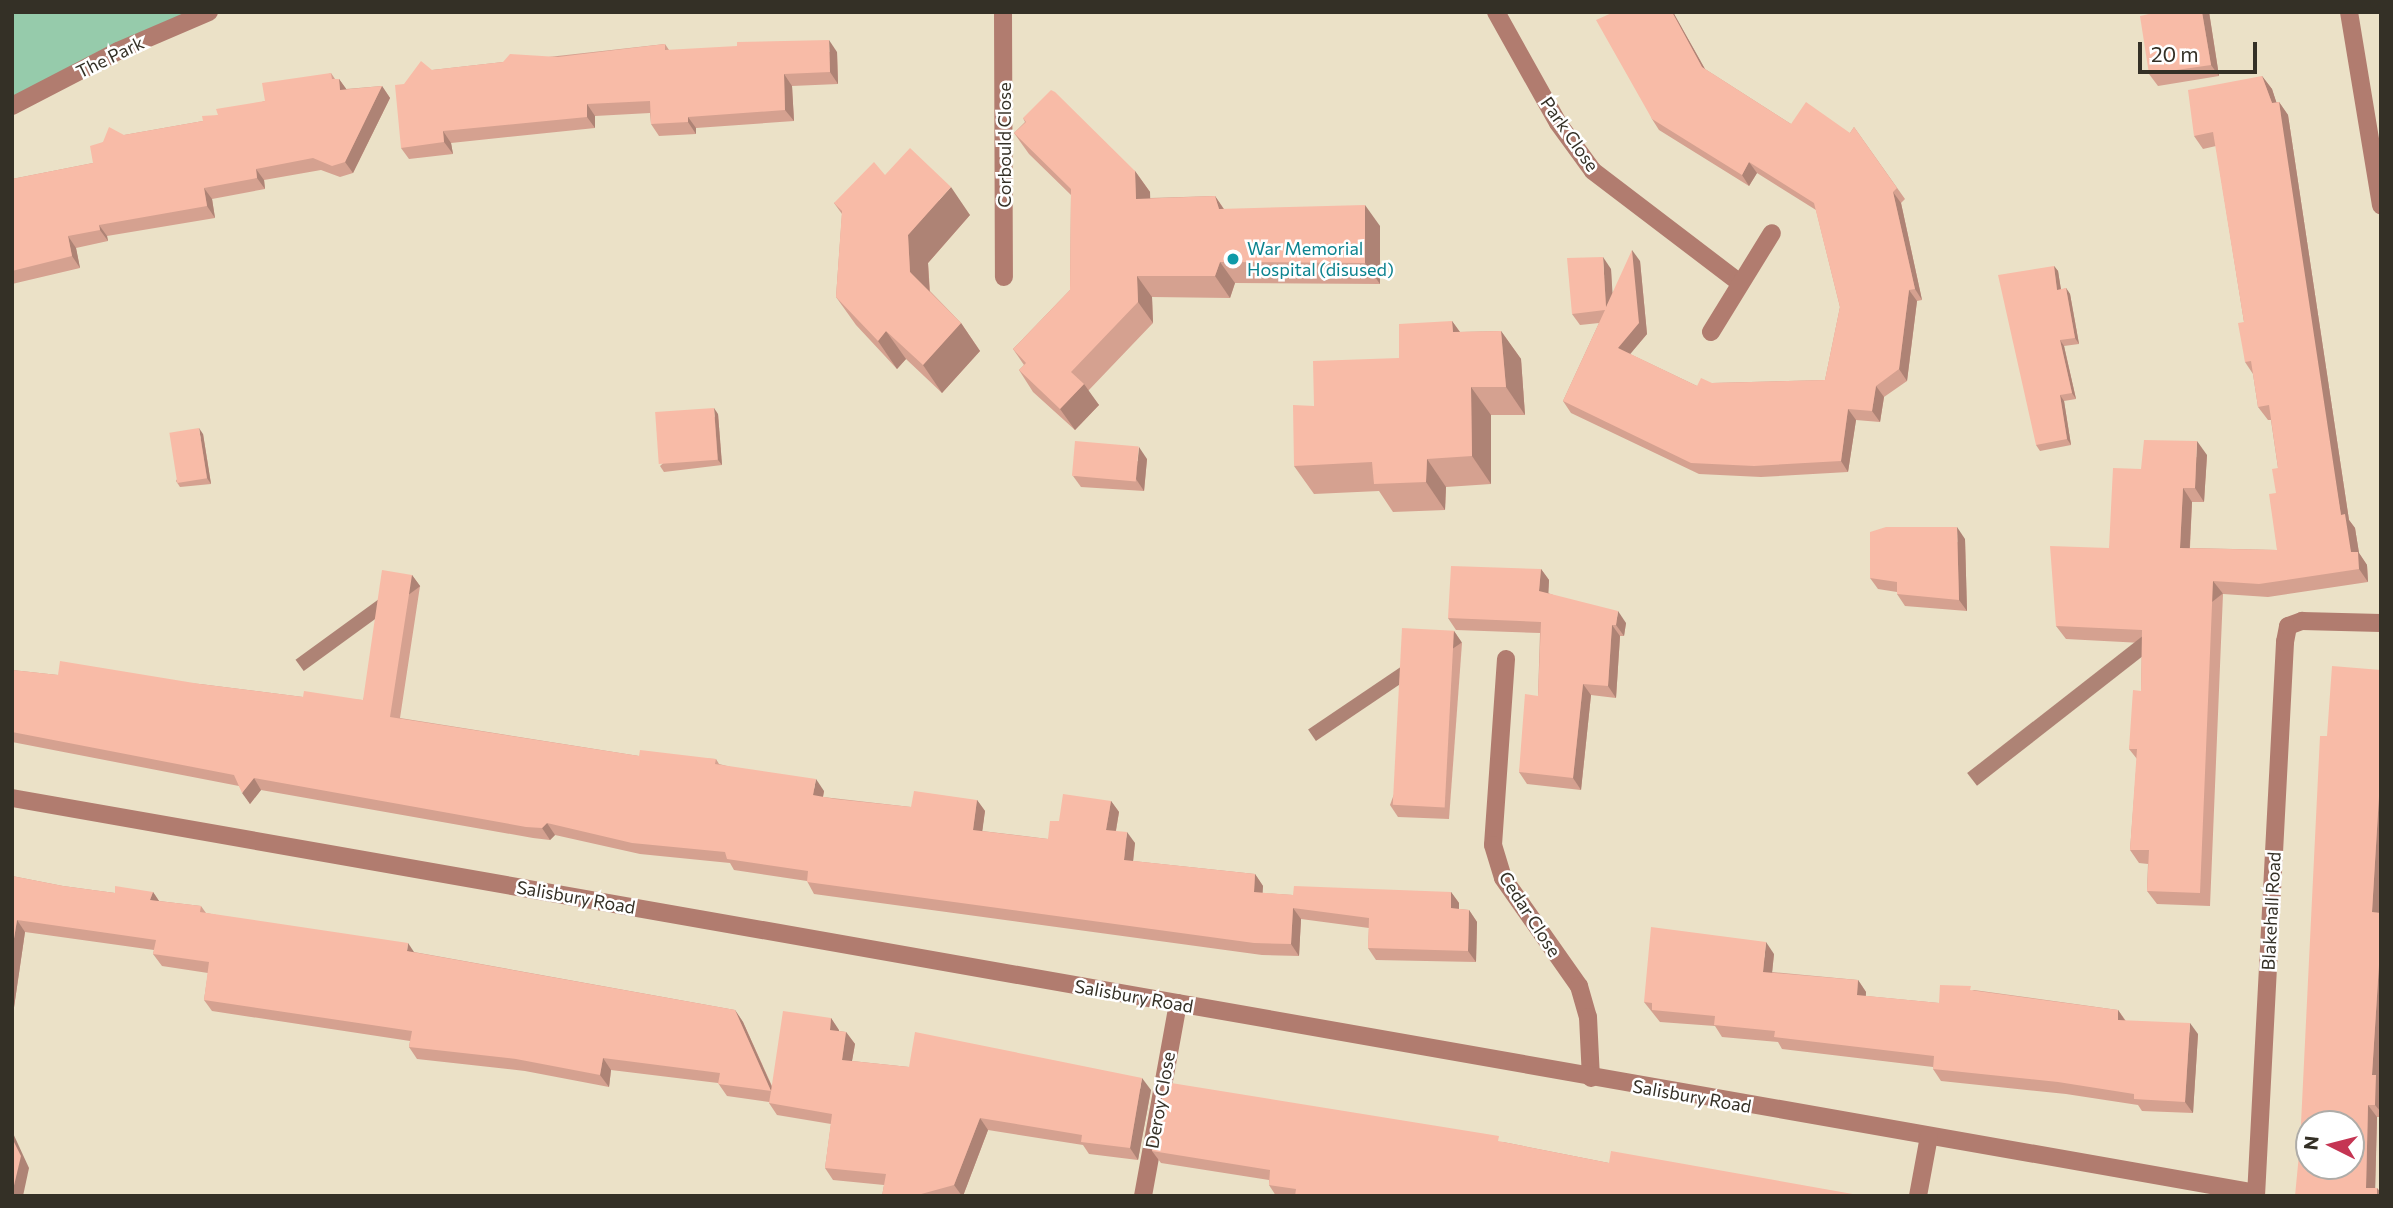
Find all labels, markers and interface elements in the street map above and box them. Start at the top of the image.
scale bar [2141,28,2260,72]
street label: The Park [73,31,147,83]
text: 20 m [2151,41,2199,66]
street label: Corbould Close [993,82,1015,208]
street label: Park Close [1536,92,1604,176]
place label: War Memorial Hospital (disused) [1247,238,1394,280]
marker: War Memorial Hospital (disused) [1225,251,1241,267]
street label: Blakehall Road [2257,851,2285,971]
street label: Cedar Close [1494,867,1566,961]
street label: Salisbury Road [515,876,637,918]
street label: Salisbury Road [1073,975,1195,1017]
street label: Deroy Close [1141,1050,1179,1150]
street label: Salisbury Road [1631,1075,1753,1117]
north arrow [2295,1110,2365,1180]
text: N [2298,1135,2323,1151]

